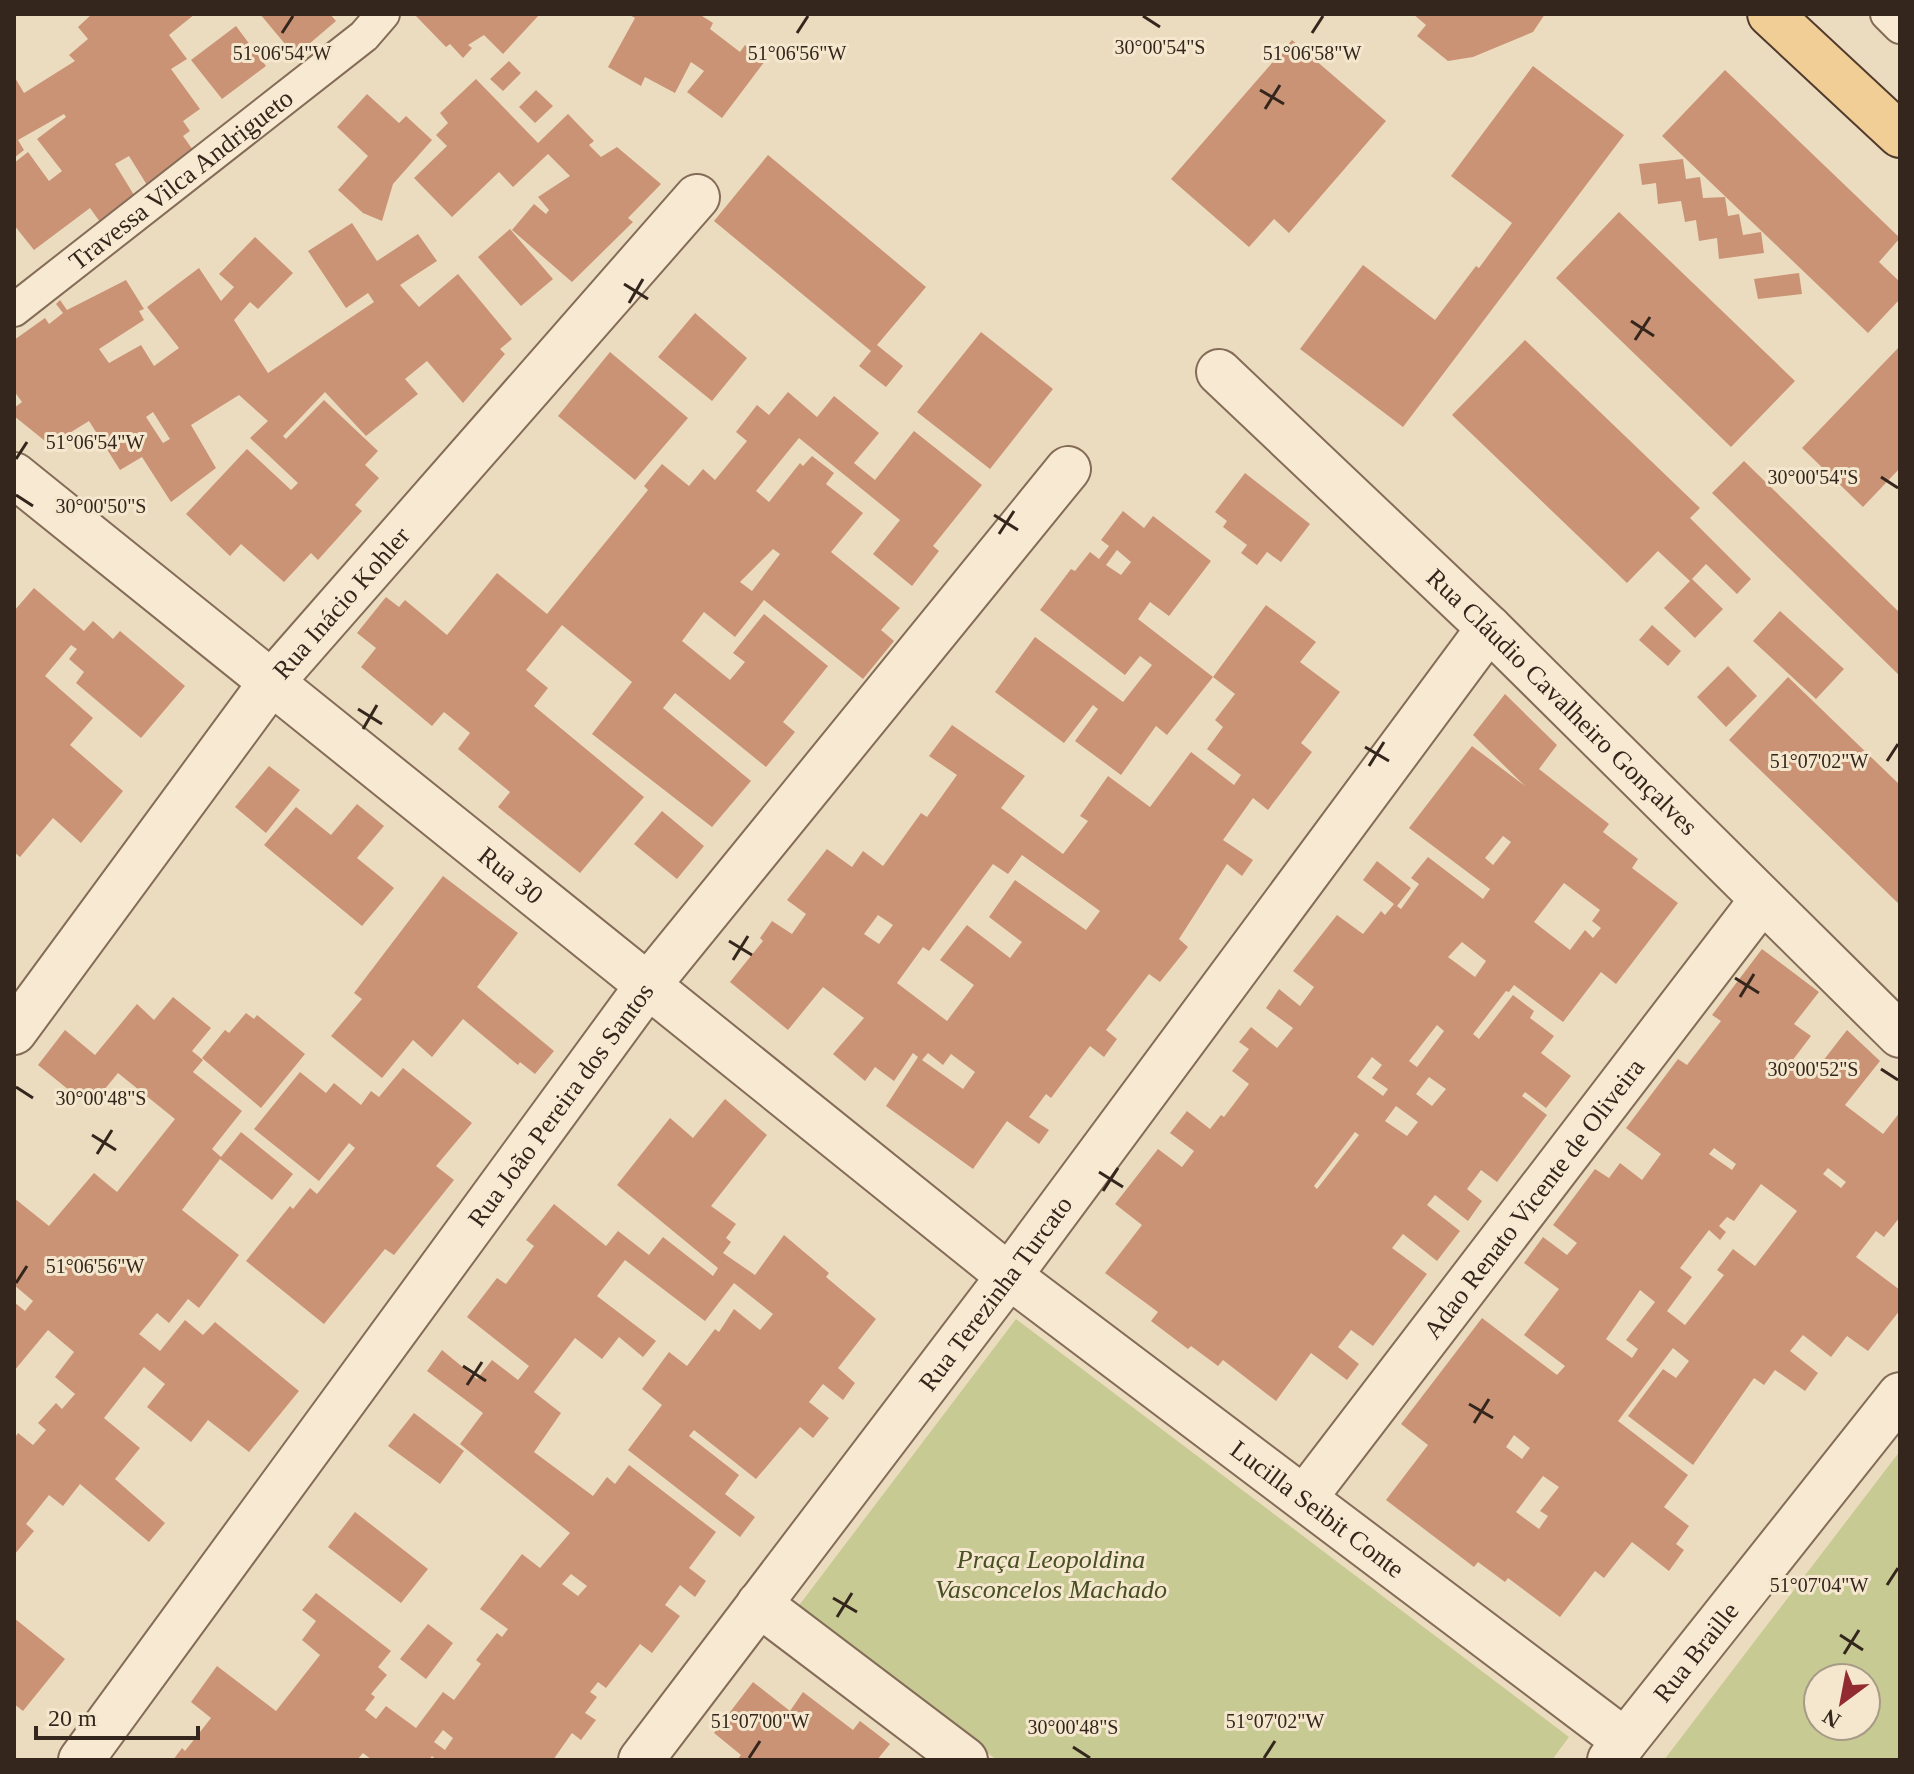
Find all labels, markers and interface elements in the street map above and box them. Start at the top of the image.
text: 30°00'54"S [1115,36,1205,58]
text: 51°06'54"W [233,42,331,64]
text: 51°06'56"W [748,42,846,64]
text: 51°06'58"W [1263,42,1361,64]
street label: Travessa Vilca Andrigueto [64,83,299,276]
text: 51°06'54"W [46,431,144,453]
text: 30°00'54"S [1768,466,1858,488]
text: 30°00'50"S [56,495,146,517]
street label: Rua Inácio Kohler [267,521,416,685]
street label: Rua Cláudio Cavalheiro Gonçalves [1421,563,1703,841]
text: 51°07'02"W [1770,750,1868,772]
street label: Rua 30 [473,841,549,910]
street label: Rua João Pereira dos Santos [462,977,660,1232]
street label: Adao Renato Vicente de Oliveira [1418,1053,1650,1344]
text: 30°00'52"S [1768,1058,1858,1080]
text: 30°00'48"S [56,1087,146,1109]
street label: Rua Terezinha Turcato [913,1190,1078,1397]
text: 51°06'56"W [46,1255,144,1277]
street label: Lucilla Seibit Conte [1225,1435,1410,1584]
park label: Praça Leopoldina Vasconcelos Machado [935,1545,1167,1604]
text: 51°07'04"W [1770,1574,1868,1596]
street label: Rua Braille [1648,1597,1745,1708]
north arrow [1802,1662,1882,1742]
scale bar [36,1690,198,1740]
text: N [1818,1704,1845,1733]
text: 20 m [48,1705,97,1731]
text: 51°07'00"W [711,1710,809,1732]
text: 51°07'02"W [1226,1710,1324,1732]
text: 30°00'48"S [1028,1716,1118,1738]

